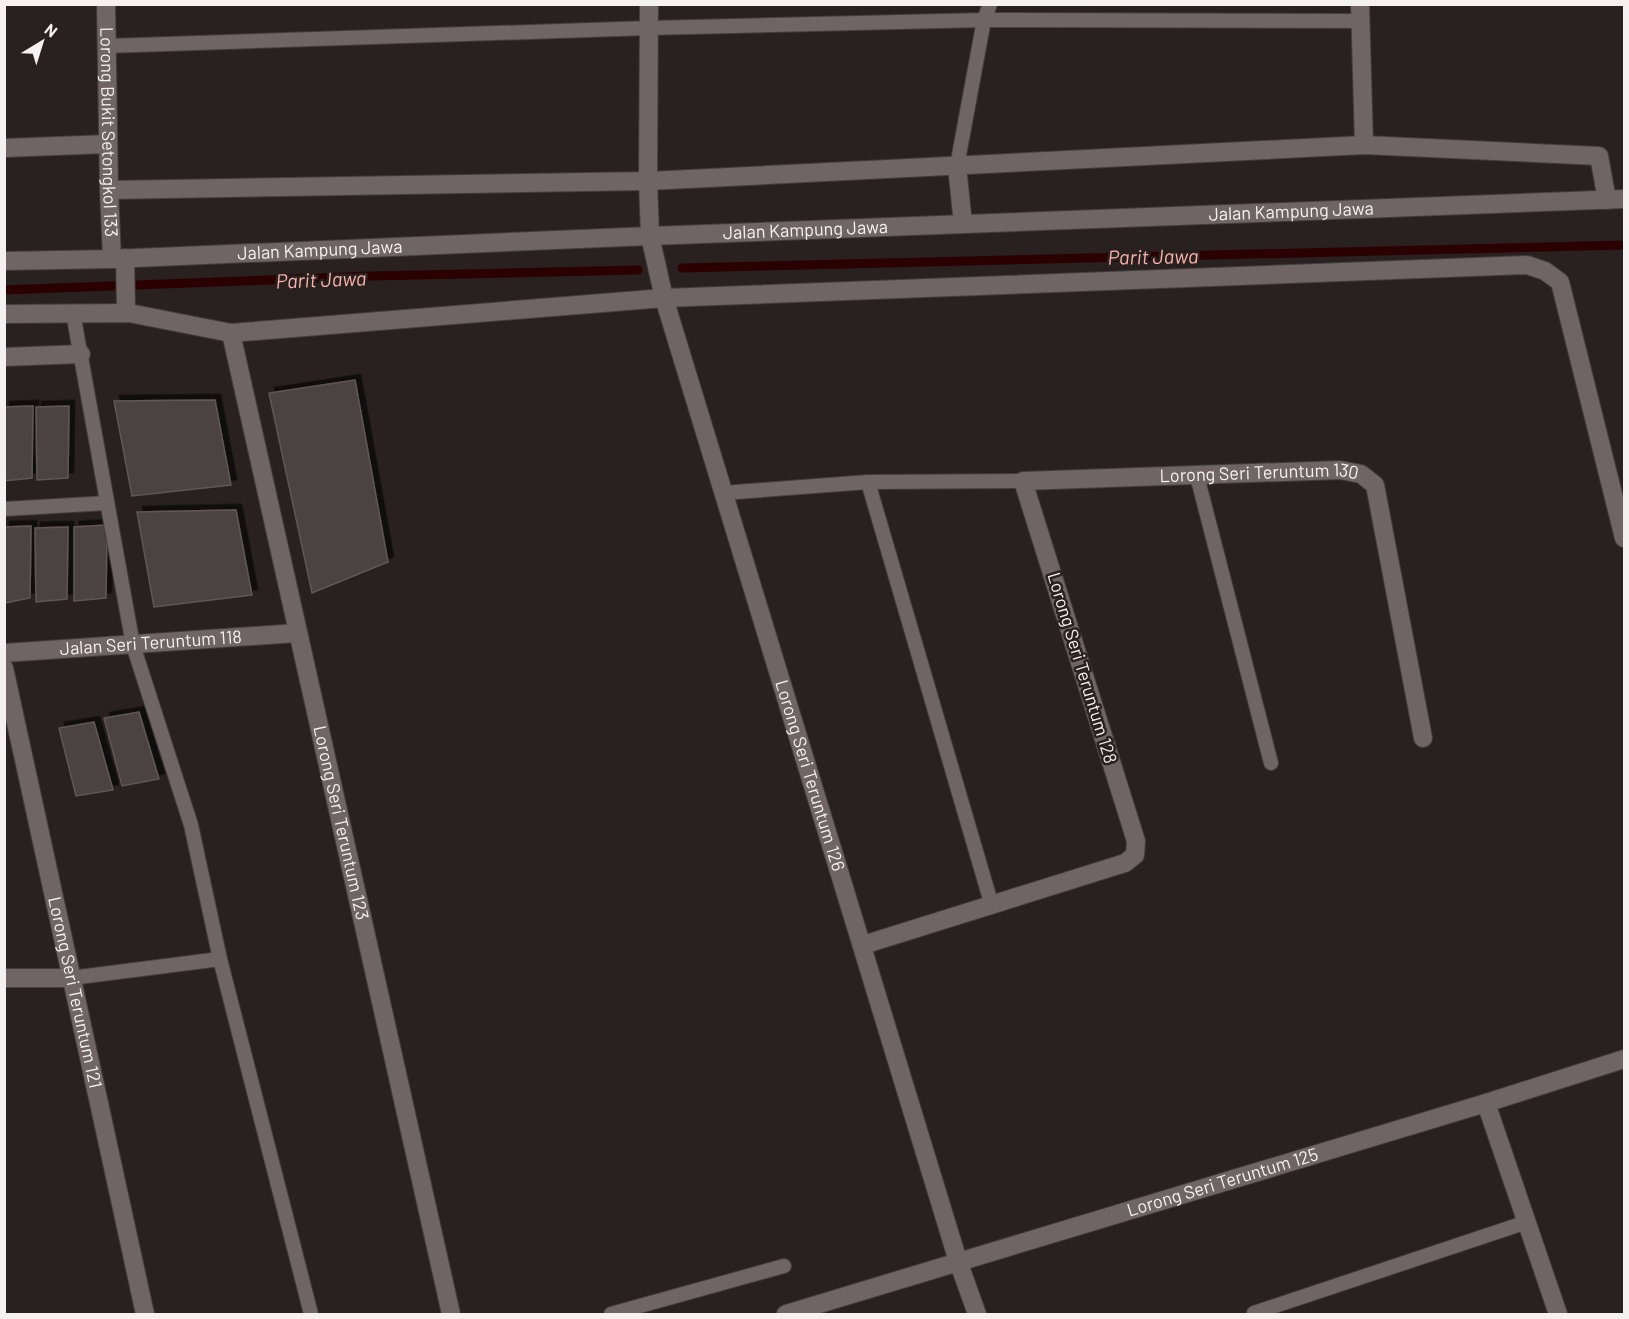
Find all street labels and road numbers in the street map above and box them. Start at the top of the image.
street label: Lorong Bukit Setongkol 133 [96,27,123,238]
street label: Jalan Kampung Jawa [1208,197,1374,225]
street label: Jalan Kampung Jawa [722,215,888,243]
street label: Jalan Kampung Jawa [237,235,403,264]
street label: Lorong Seri Teruntum 130 [1159,458,1361,486]
street label: Lorong Seri Teruntum 128 [1043,570,1123,766]
street label: Jalan Seri Teruntum 118 [59,625,242,659]
street label: Lorong Seri Teruntum 126 [771,677,850,874]
street label: Lorong Seri Teruntum 123 [309,723,374,922]
street label: Lorong Seri Teruntum 121 [44,894,107,1090]
street label: Lorong Seri Teruntum 125 [1124,1142,1321,1221]

